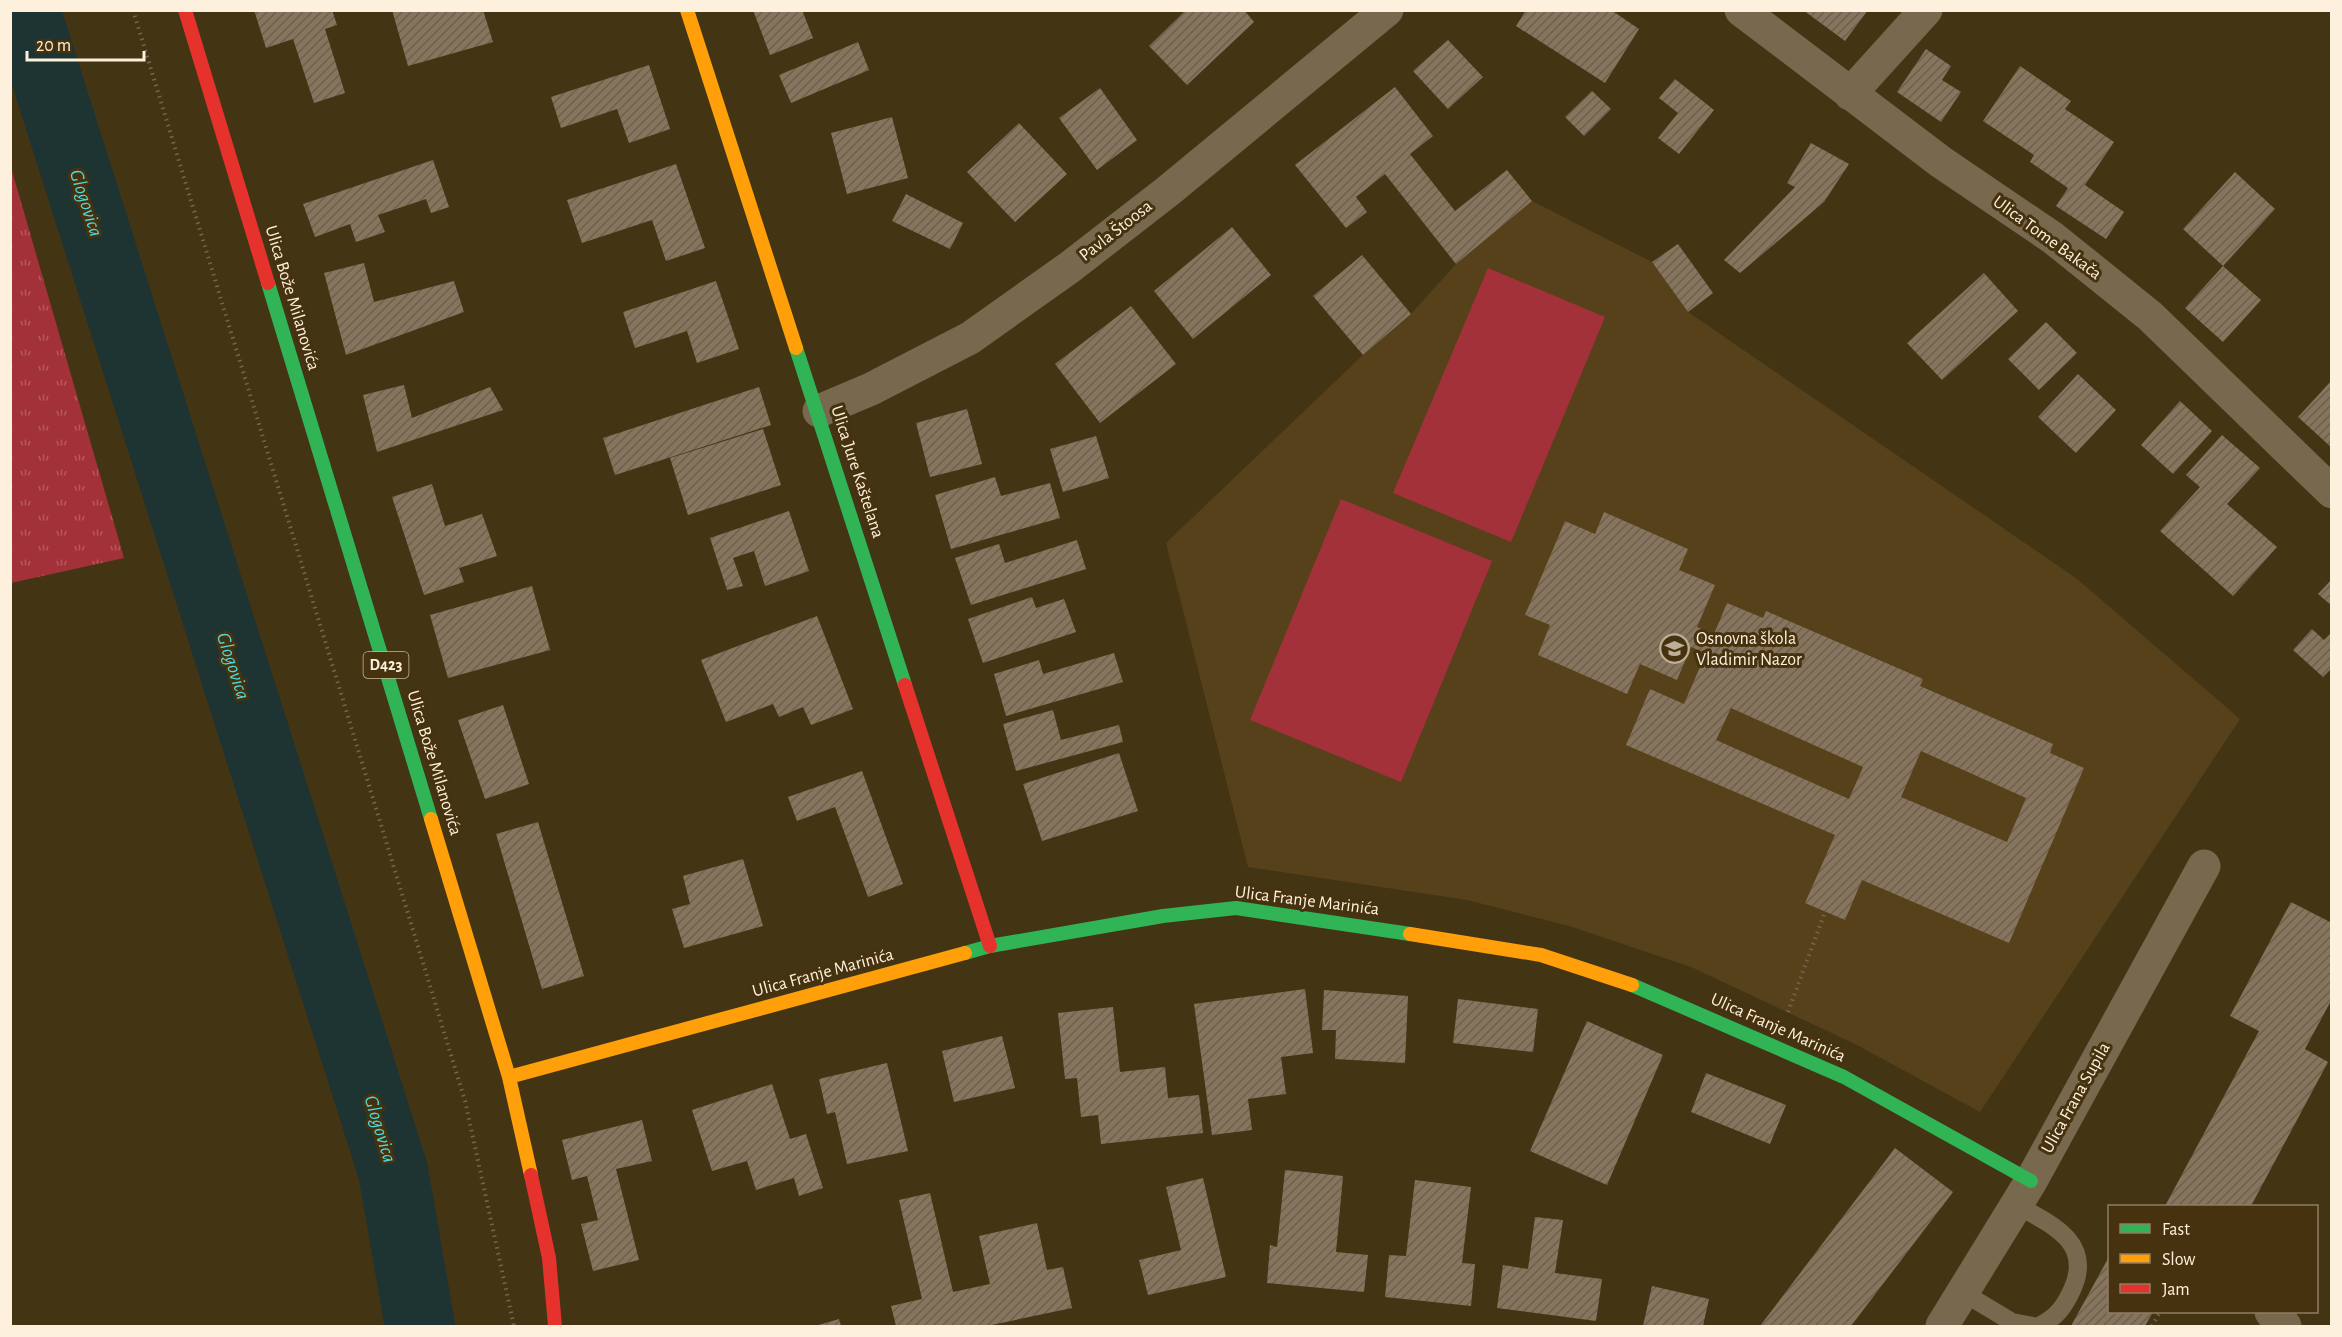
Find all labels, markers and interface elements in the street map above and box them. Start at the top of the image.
scale bar [27,24,144,62]
text: 20 m [36,37,71,55]
water label: Glogovica [66,167,106,239]
street label: Ulica Tome Bakača [1989,193,2105,283]
street label: Pavla Štoosa [1074,195,1156,265]
street label: Ulica Bože Milanovića [261,223,323,373]
street label: Ulica Jure Kaštelana [827,404,887,540]
water label: Glogovica [213,630,253,702]
place label: Osnovna škola Vladimir Nazor [1696,630,1802,669]
school or university icon: Osnovna škola Vladimir Nazor [1659,633,1691,665]
road number: D423 [364,652,408,678]
street label: Ulica Bože Milanovića [403,688,465,838]
street label: Ulica Franje Marinića [1234,883,1380,919]
street label: Ulica Franje Marinića [750,945,896,1001]
street label: Ulica Franje Marinića [1708,990,1848,1066]
street label: Ulica Frana Supila [2038,1040,2114,1156]
water label: Glogovica [360,1093,400,1165]
legend [2108,1205,2318,1313]
text: Fast [2162,1221,2190,1239]
text: Slow [2162,1251,2195,1269]
text: Jam [2162,1281,2190,1299]

